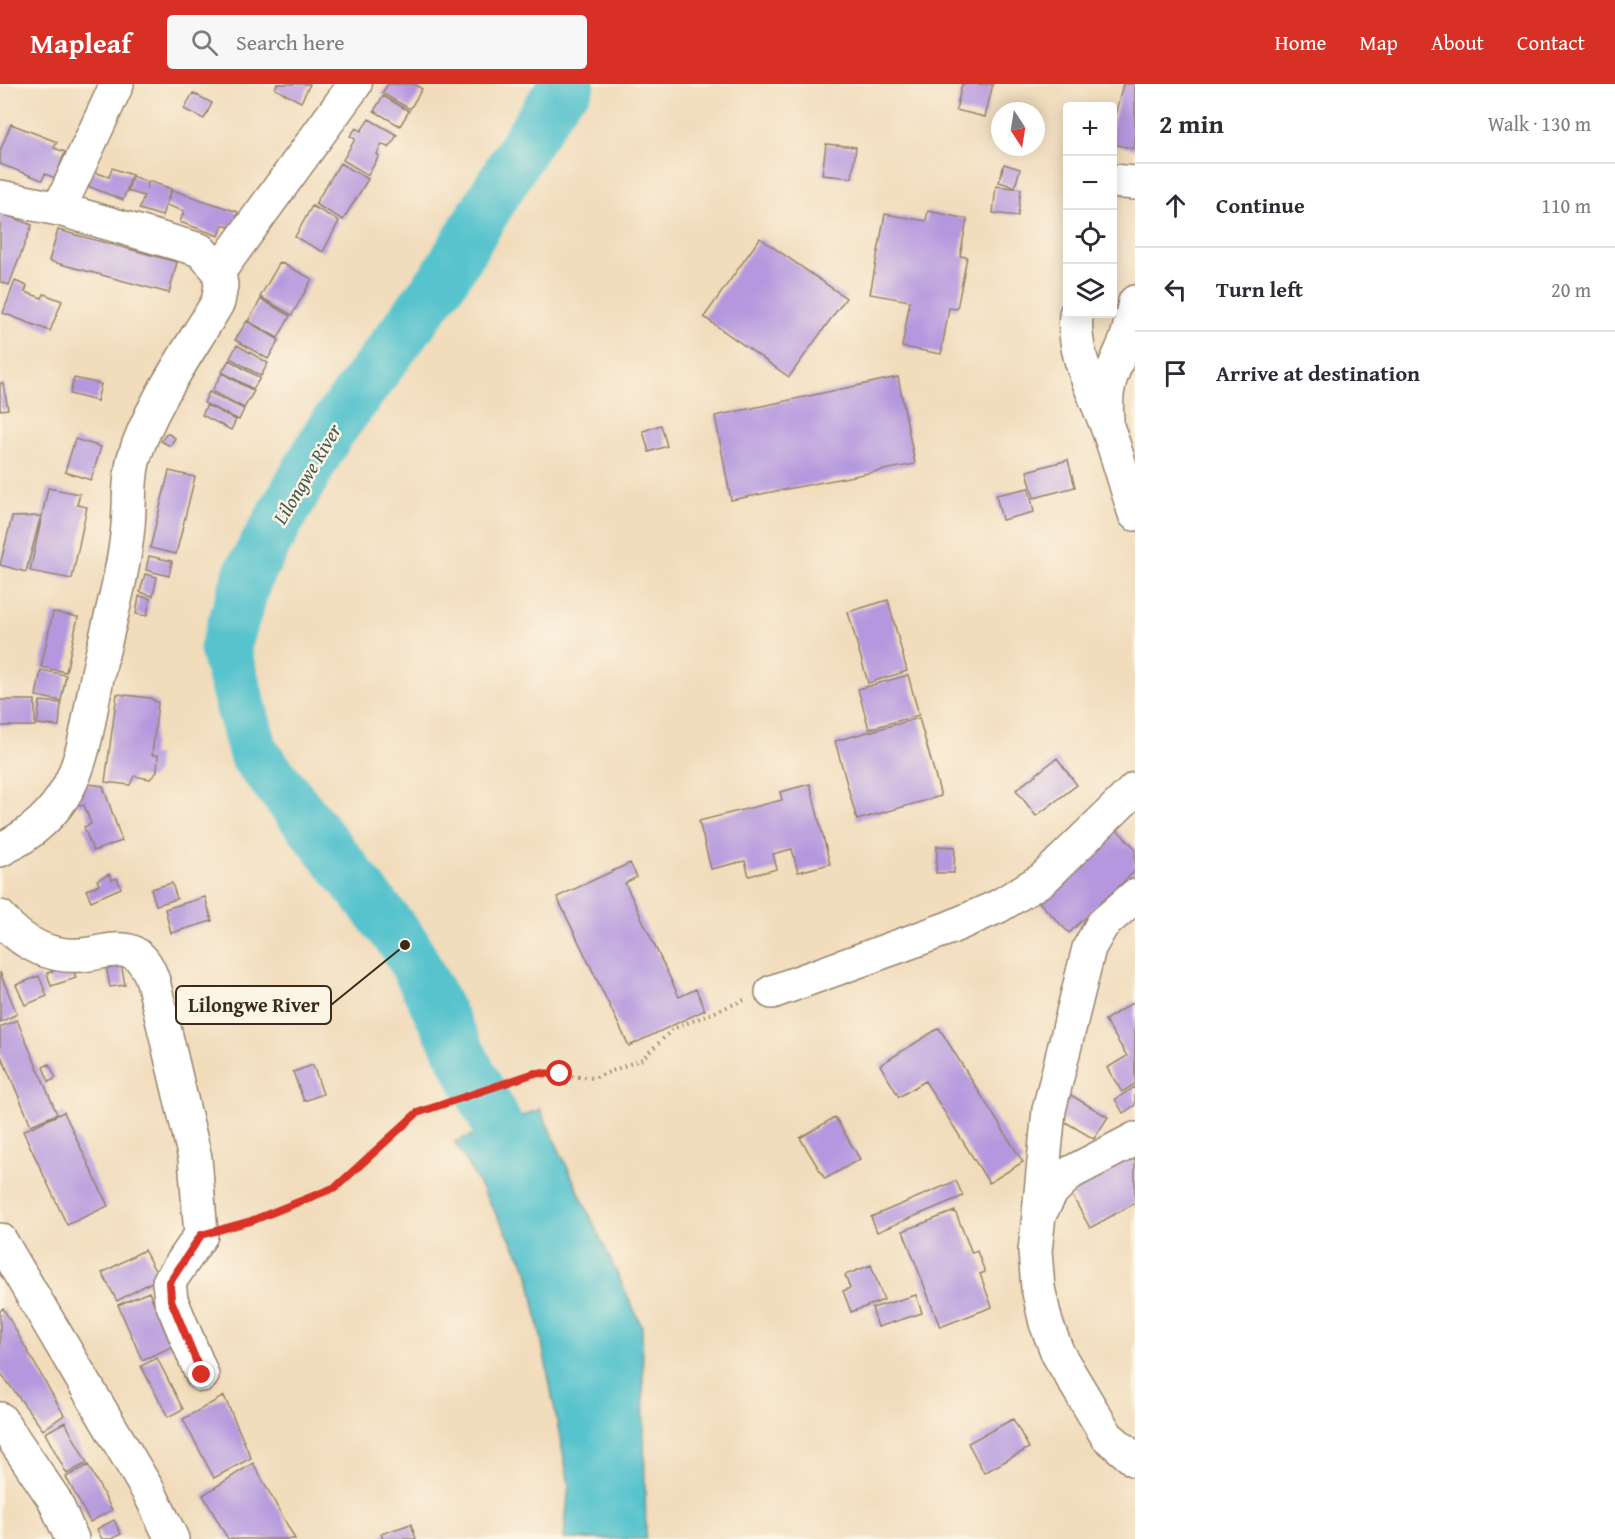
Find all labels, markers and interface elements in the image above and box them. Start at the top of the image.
search box [167,15,587,69]
text: Mapleaf [30,22,131,63]
icon: search [188,26,221,59]
text: Search here [236,26,345,58]
text: Home [1275,27,1326,58]
text: Map [1359,27,1398,58]
text: About [1431,27,1484,58]
text: Contact [1517,27,1585,58]
north arrow [991,102,1045,156]
map controls [1063,102,1117,318]
button: + [1063,102,1117,156]
text: 2 min [1159,104,1224,143]
text: Walk · 130 m [1488,109,1591,138]
button: − [1063,156,1117,210]
icon: ahead [1159,189,1192,222]
text: Continue [1216,189,1305,221]
text: 110 m [1541,191,1591,220]
button: locate [1063,210,1117,264]
button: layers [1063,264,1117,318]
icon: left [1159,273,1192,306]
text: Turn left [1216,273,1303,305]
text: 20 m [1551,275,1591,304]
icon: arrive [1159,357,1192,390]
text: Arrive at destination [1216,357,1420,389]
water label: Lilongwe River [265,418,348,530]
callout: Lilongwe River [176,986,331,1024]
text: Lilongwe River [188,990,320,1019]
route start [546,1060,572,1086]
route end [188,1361,214,1387]

